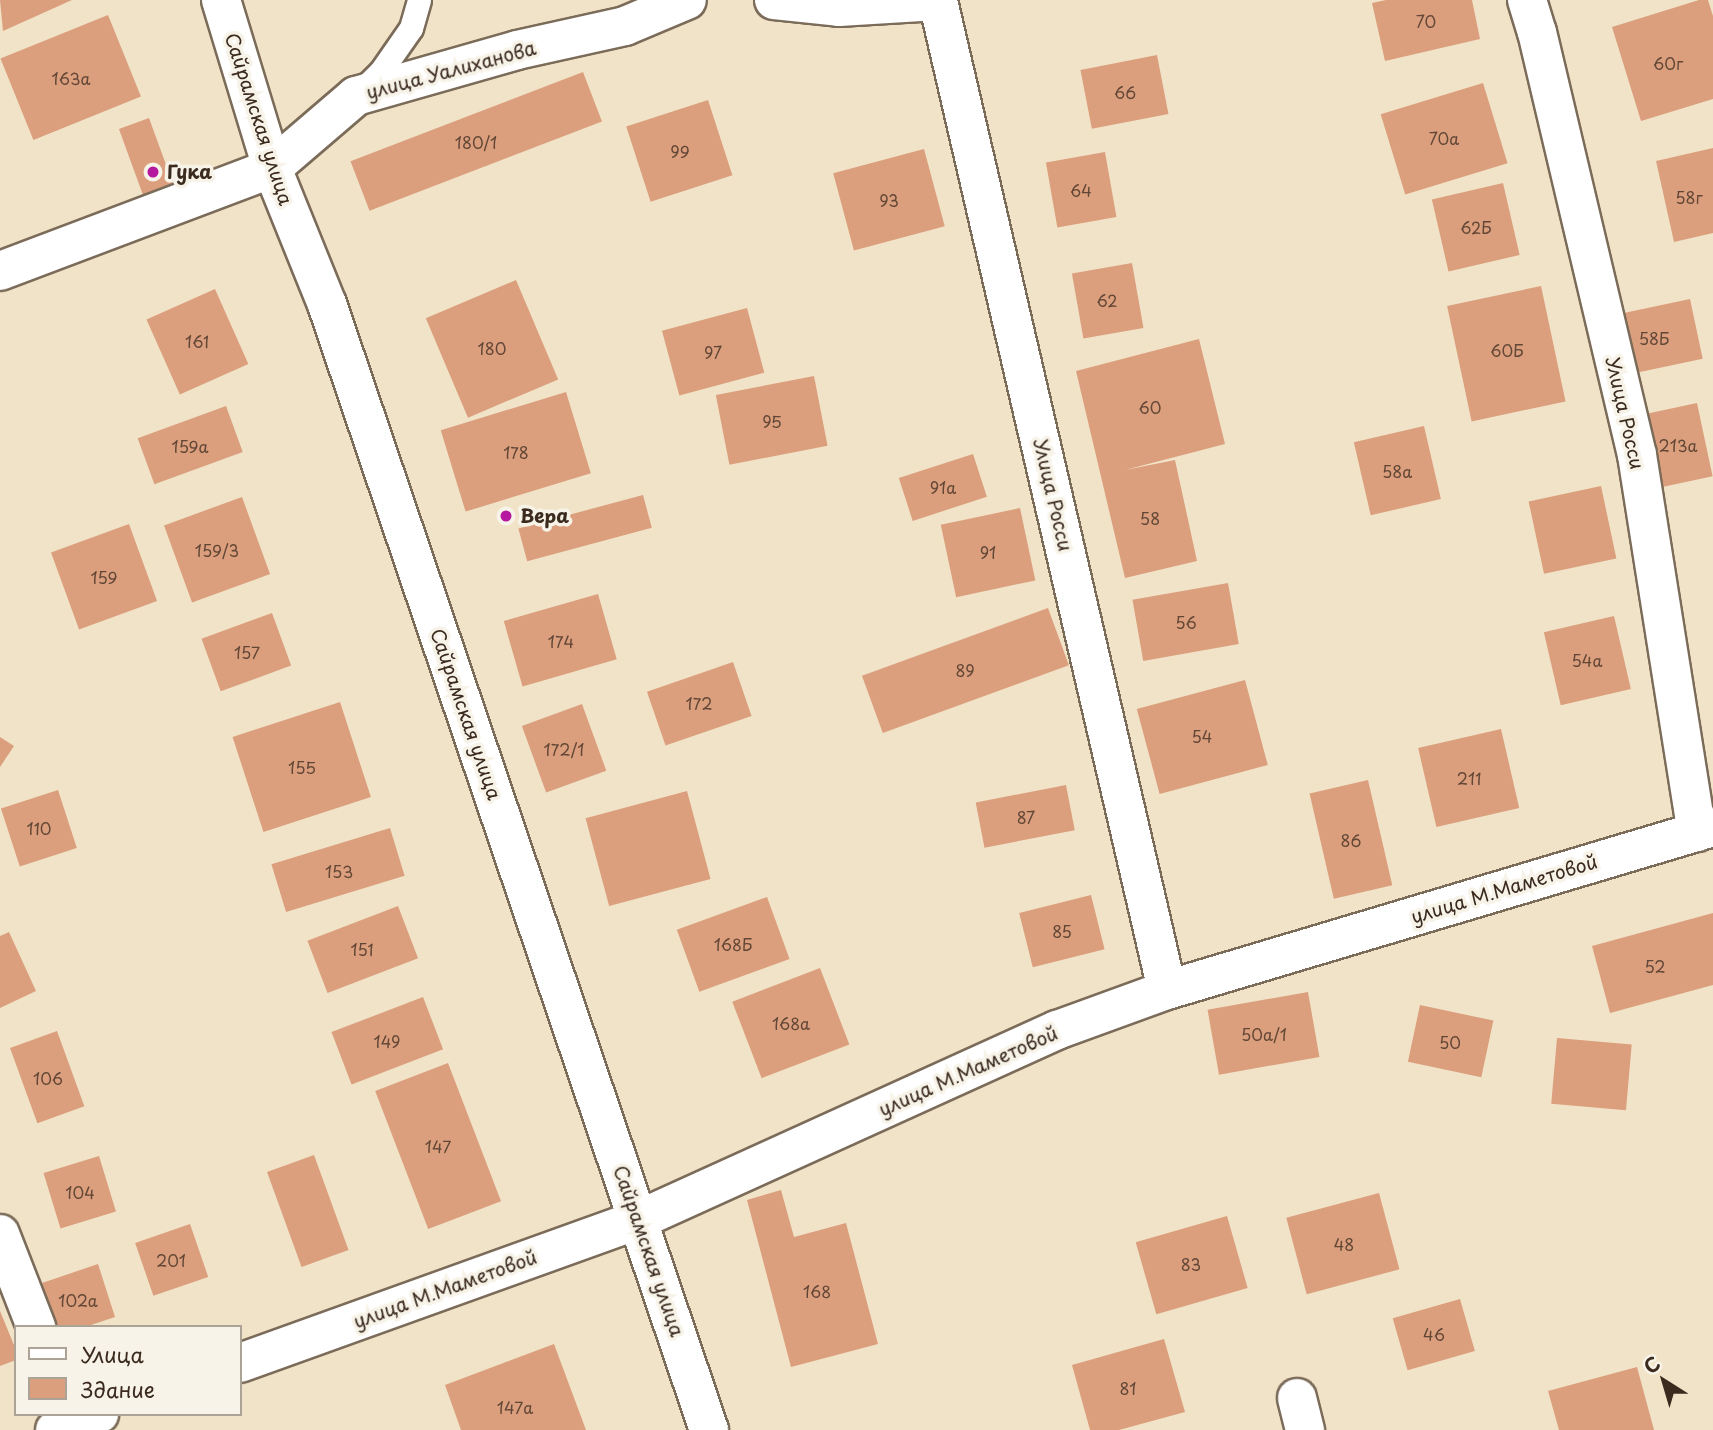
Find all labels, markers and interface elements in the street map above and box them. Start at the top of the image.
house number: 70 [1416,11,1436,31]
street label: Сайрамская улица [220,30,298,208]
street label: улица Уалиханова [363,36,539,104]
house number: 60г [1653,53,1683,73]
house number: 163а [52,68,90,88]
house number: 66 [1114,82,1136,102]
house number: 70а [1429,128,1459,148]
house number: 180/1 [455,132,497,152]
house number: 99 [670,141,690,161]
place label: Гука [167,161,212,183]
marker: Гука [145,164,161,180]
house number: 64 [1070,180,1092,200]
house number: 58г [1675,187,1703,207]
house number: 93 [879,190,899,210]
house number: 62Б [1460,217,1492,237]
house number: 62 [1096,290,1118,310]
house number: 58Б [1639,328,1669,348]
house number: 161 [185,331,209,351]
house number: 180 [478,338,506,358]
house number: 60Б [1490,340,1524,360]
house number: 97 [704,342,722,362]
street label: Улица Росси [1601,354,1649,472]
house number: 60 [1139,397,1161,417]
house number: 95 [762,411,782,431]
house number: 213а [1658,435,1698,455]
house number: 159а [171,436,209,456]
street label: Улица Росси [1029,436,1077,554]
house number: 178 [503,442,529,462]
house number: 58а [1382,461,1412,481]
house number: 91а [930,477,956,497]
place label: Вера [520,505,569,527]
marker: Вера [498,508,514,524]
house number: 58 [1140,508,1160,528]
house number: 159/3 [195,540,239,560]
house number: 91 [980,542,996,562]
house number: 159 [90,567,118,587]
house number: 56 [1175,612,1197,632]
street label: Сайрамская улица [426,625,506,803]
house number: 174 [548,631,574,651]
house number: 157 [234,642,260,662]
house number: 54а [1572,650,1602,670]
house number: 89 [955,660,975,680]
house number: 172 [685,693,713,713]
house number: 54 [1192,726,1212,746]
house number: 172/1 [544,739,584,759]
house number: 155 [288,757,316,777]
house number: 211 [1457,768,1481,788]
house number: 87 [1017,807,1035,827]
house number: 110 [26,818,52,838]
house number: 86 [1341,830,1361,850]
street label: улица М.Маметовой [1408,850,1600,928]
house number: 153 [325,861,353,881]
house number: 85 [1052,921,1072,941]
house number: 168Б [714,934,752,954]
house number: 151 [350,939,374,959]
house number: 52 [1644,956,1666,976]
house number: 168а [772,1013,810,1033]
street label: улица М.Маметовой [875,1021,1061,1121]
house number: 50а/1 [1241,1024,1287,1044]
house number: 149 [374,1031,400,1051]
house number: 50 [1439,1032,1461,1052]
house number: 106 [33,1068,63,1088]
house number: 147 [425,1136,451,1156]
street label: Сайрамская улица [609,1162,689,1340]
house number: 104 [65,1182,95,1202]
house number: 48 [1334,1234,1354,1254]
street label: улица М.Маметовой [350,1245,540,1333]
house number: 201 [156,1250,186,1270]
house number: 83 [1181,1254,1201,1274]
house number: 168 [803,1281,831,1301]
house number: 102а [58,1290,98,1310]
house number: 46 [1423,1324,1445,1344]
legend [14,1325,242,1416]
text: Улица [81,1338,144,1370]
north arrow [1629,1346,1699,1416]
text: С [1637,1349,1665,1380]
text: Здание [81,1373,155,1405]
house number: 81 [1119,1378,1137,1398]
house number: 147а [497,1397,533,1417]

